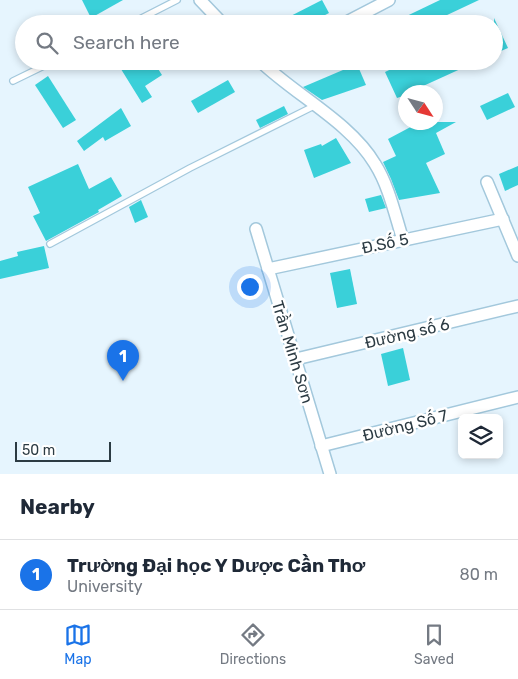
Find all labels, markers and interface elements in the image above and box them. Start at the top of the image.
search box [15,15,503,70]
icon: search [33,29,61,57]
text: Search here [73,31,180,54]
north arrow [398,85,443,130]
street label: Đ.Số 5 [360,228,410,258]
your location [237,274,263,300]
street label: Trần Minh Sơn [268,298,319,406]
street label: Đường số 6 [363,313,452,352]
pin: 1 [107,340,139,381]
street label: Đường Số 7 [360,404,450,445]
map controls [458,414,503,459]
button: layers [458,414,503,459]
scale bar [15,439,111,462]
text: 50 m [22,442,55,459]
text: Nearby [20,494,95,519]
text: Trường Đại học Y Dược Cần Thơ [67,554,365,577]
text: 1 [32,565,40,584]
text: 80 m [460,565,498,584]
text: University [67,577,143,596]
tab: Map [64,621,92,668]
tab: Directions [220,621,286,668]
tab: Saved [414,621,454,668]

